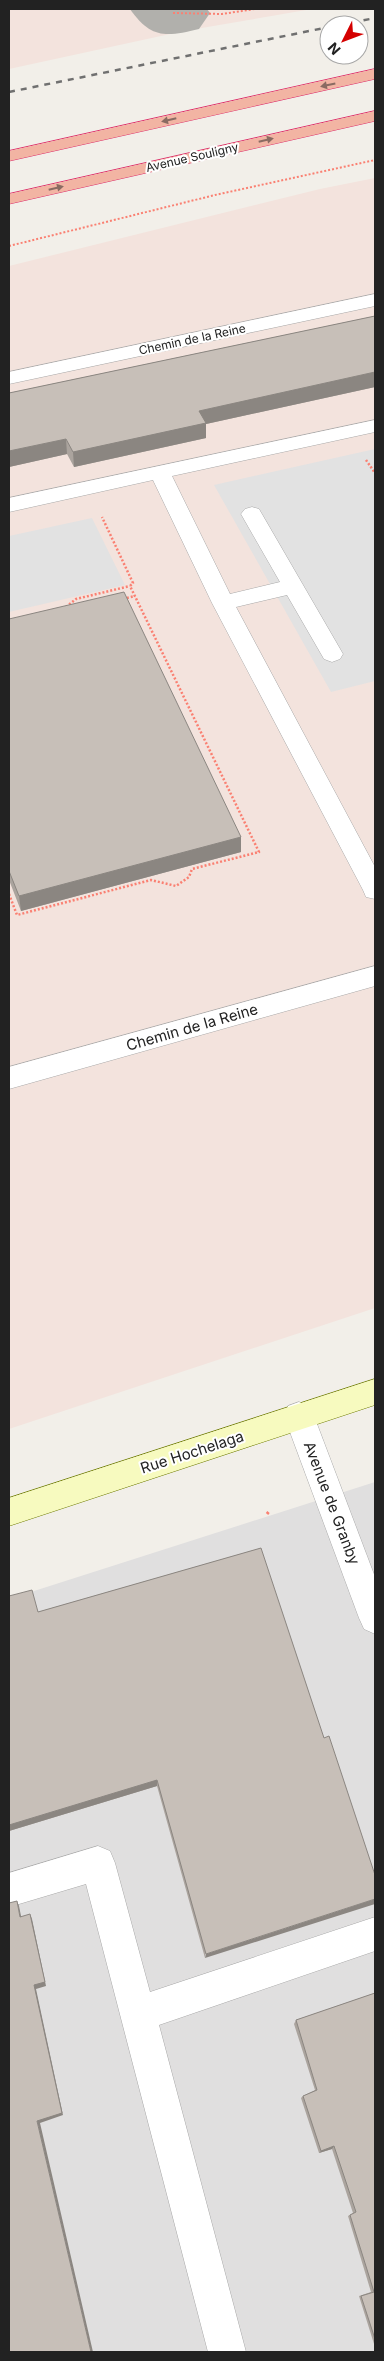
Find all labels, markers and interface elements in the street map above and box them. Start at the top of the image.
north arrow [319,15,369,65]
text: N [324,39,344,59]
one-way arrow [319,81,335,89]
one-way arrow [161,116,177,124]
one-way arrow [258,136,273,144]
street label: Avenue Souligny [144,139,240,175]
one-way arrow [49,184,65,192]
street label: Chemin de la Reine [137,320,247,358]
street label: Chemin de la Reine [124,999,260,1055]
street label: Rue Hochelaga [138,1426,246,1478]
street label: Avenue de Granby [300,1439,364,1568]

